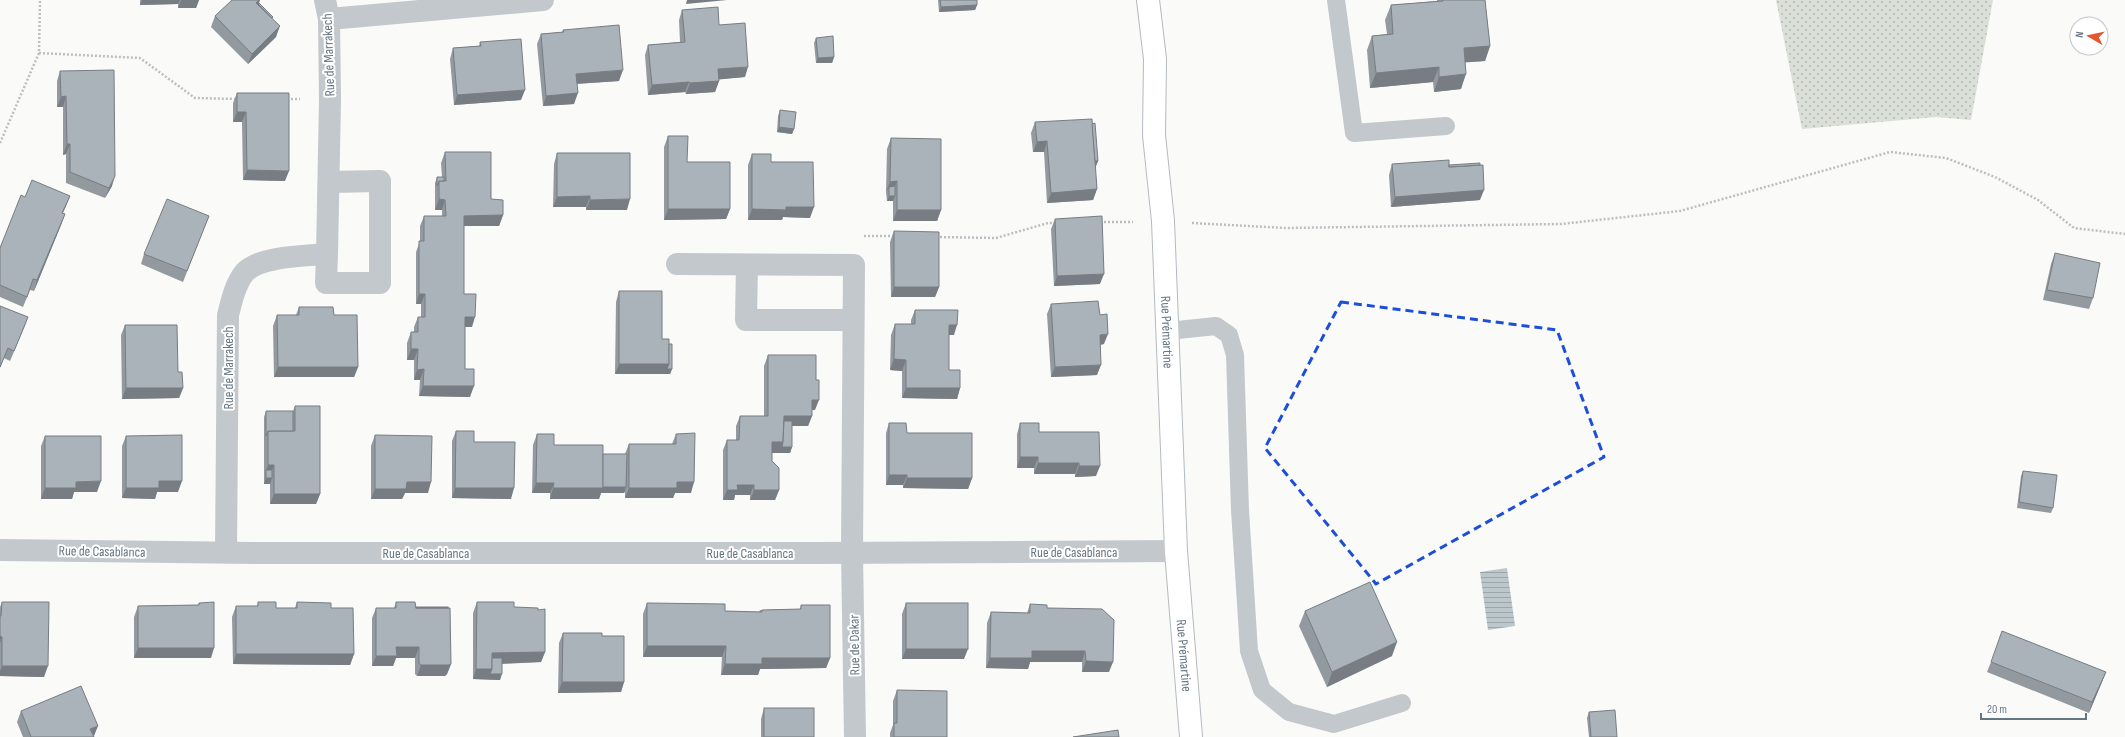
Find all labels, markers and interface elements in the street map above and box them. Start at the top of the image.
street label: Rue de Marrakech [319,13,338,97]
north arrow [2069,16,2109,56]
text: N [2073,30,2087,38]
street label: Rue Prémartine [1157,295,1177,369]
street label: Rue de Marrakech [220,326,237,410]
street label: Rue de Casablanca [58,542,146,561]
street label: Rue de Casablanca [1031,544,1117,561]
street label: Rue de Casablanca [383,545,469,562]
street label: Rue de Casablanca [707,545,793,562]
street label: Rue de Dakar [845,614,864,676]
street label: Rue Prémartine [1173,619,1195,692]
scale bar [1981,695,2086,721]
text: 20 m [1987,702,2007,717]

